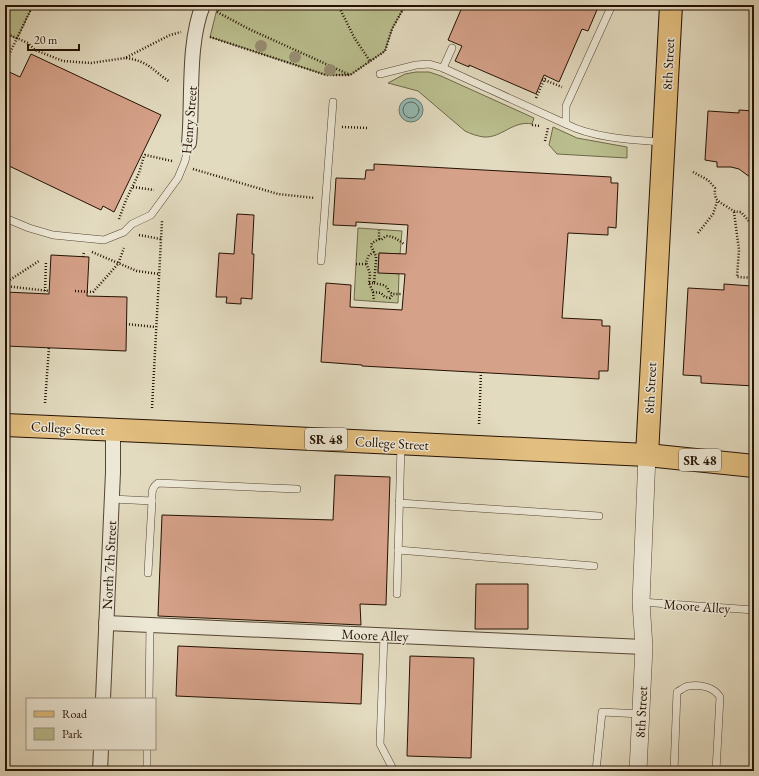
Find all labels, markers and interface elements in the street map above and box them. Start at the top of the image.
scale bar [28,26,79,52]
text: 20 m [34,32,58,48]
street label: 8th Street [658,37,678,90]
street label: Henry Street [177,84,201,155]
street label: 8th Street [640,361,660,414]
street label: College Street [31,417,106,439]
road number: SR 48 [305,428,347,450]
street label: College Street [355,432,430,454]
road number: SR 48 [679,449,721,471]
street label: North 7th Street [98,519,120,610]
street label: Moore Alley [663,595,732,617]
street label: Moore Alley [341,625,410,645]
street label: 8th Street [631,685,651,738]
legend [26,698,156,750]
text: Road [62,706,88,722]
text: Park [62,726,83,742]

